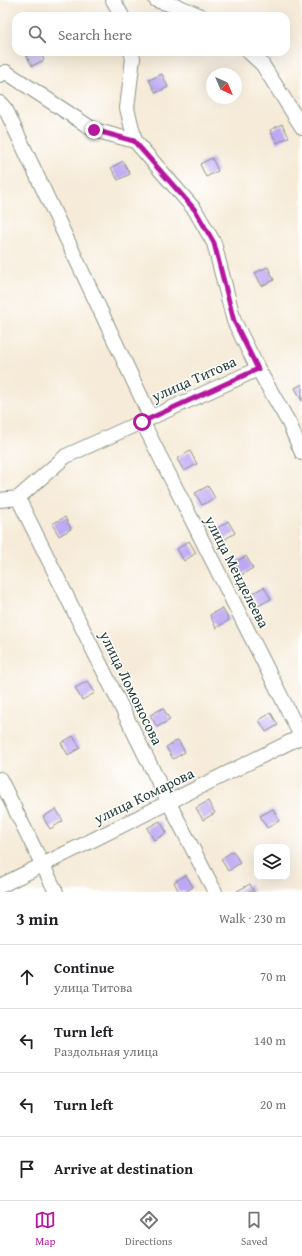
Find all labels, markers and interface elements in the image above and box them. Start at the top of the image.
search box [12,12,290,56]
icon: search [26,23,48,45]
text: Search here [58,24,132,45]
north arrow [206,68,242,104]
route end [85,121,103,139]
street label: улица Титова [147,350,240,407]
route start [133,413,151,431]
street label: улица Менделеева [200,511,275,632]
street label: улица Ломоносова [94,626,169,749]
street label: улица Комарова [89,762,198,829]
map controls [254,844,290,880]
button: layers [254,844,290,880]
text: 3 min [16,906,58,931]
text: Walk · 230 m [219,909,286,928]
text: Continue [54,957,115,978]
icon: ahead [16,966,38,988]
text: 70 m [260,967,286,986]
text: улица Титова [54,978,132,997]
text: Turn left [54,1021,113,1042]
icon: left [16,1030,38,1052]
text: 140 m [254,1031,286,1050]
text: Раздольная улица [54,1042,158,1061]
icon: left [16,1094,38,1116]
text: Turn left [54,1094,113,1115]
text: 20 m [260,1095,286,1114]
icon: arrive [16,1158,38,1180]
text: Arrive at destination [54,1158,193,1179]
tab: Map [34,1209,56,1249]
tab: Directions [125,1209,172,1249]
tab: Saved [241,1209,268,1249]

